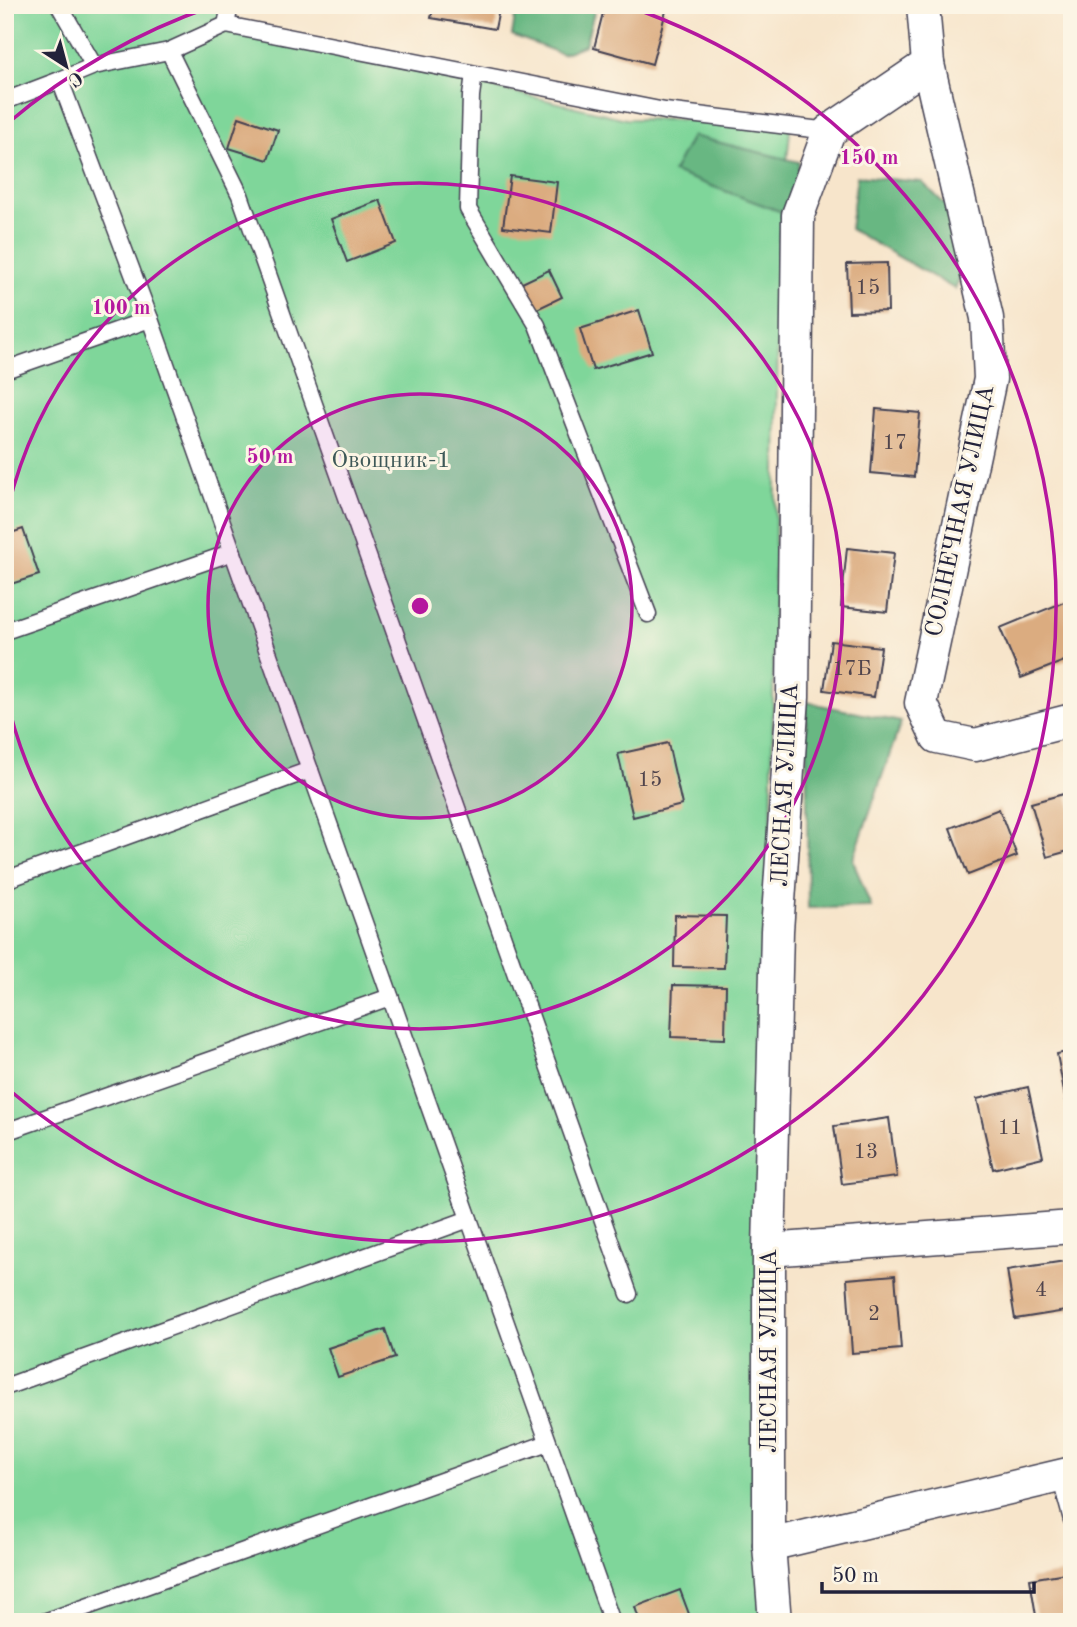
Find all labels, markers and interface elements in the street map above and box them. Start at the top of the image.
north arrow [32,32,102,102]
text: С [64,66,85,89]
text: 150 m [839,148,899,169]
house number: 15 [856,278,880,299]
text: 100 m [91,298,151,319]
street label: СОЛНЕЧНАЯ УЛИЦА [923,383,999,639]
house number: 17 [883,433,907,454]
text: 50 m [246,447,294,468]
park label: Овощник-1 [331,449,451,473]
centre of rings [408,594,432,618]
house number: 17Б [832,659,872,680]
street label: ЛЕСНАЯ УЛИЦА [769,682,803,888]
house number: 15 [638,770,662,791]
house number: 11 [998,1118,1022,1139]
house number: 13 [854,1142,878,1163]
street label: ЛЕСНАЯ УЛИЦА [758,1249,782,1453]
house number: 4 [1035,1280,1047,1301]
house number: 2 [868,1304,880,1325]
scale bar [822,1550,1033,1594]
text: 50 m [832,1566,879,1587]

